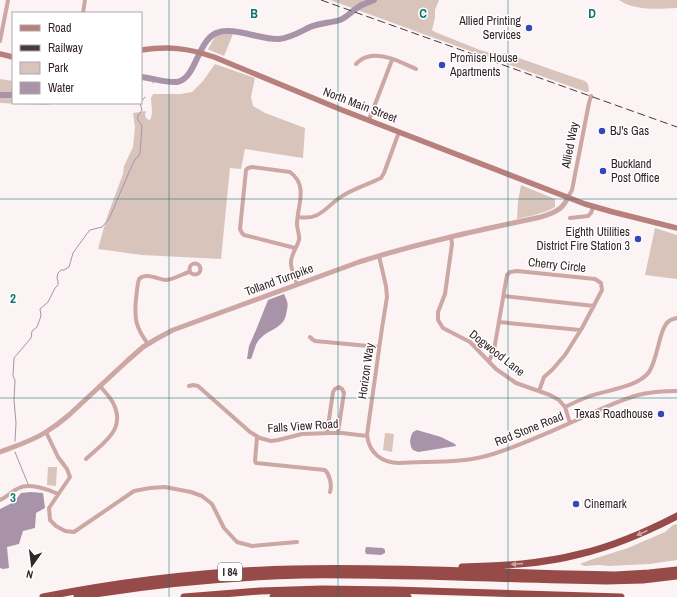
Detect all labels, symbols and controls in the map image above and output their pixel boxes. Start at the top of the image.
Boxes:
text: B [250,5,258,22]
text: C [419,5,427,22]
text: D [588,5,596,22]
legend [12,12,142,104]
place label: Allied Printing Services [458,13,522,43]
text: Road [48,20,72,36]
marker: Allied Printing Services [524,23,534,33]
text: Railway [48,40,83,56]
place label: Promise House Apartments [449,50,518,80]
text: Park [48,60,68,76]
marker: Promise House Apartments [437,60,447,70]
text: Water [48,80,75,96]
street label: North Main Street [321,84,399,126]
street label: Allied Way [558,120,582,170]
place label: BJ's Gas [610,123,649,139]
marker: BJ's Gas [597,126,607,136]
place label: Buckland Post Office [611,156,660,186]
marker: Buckland Post Office [598,166,608,176]
place label: Eighth Utilities District Fire Station 3 [536,224,630,254]
marker: Eighth Utilities District Fire Station 3 [633,234,643,244]
street label: Cherry Circle [527,254,587,276]
street label: Tolland Turnpike [243,260,315,300]
text: 2 [10,290,16,307]
street label: Dogwood Lane [466,326,528,380]
street label: Horizon Way [354,342,378,400]
place label: Texas Roadhouse [574,406,653,422]
street label: Red Stone Road [492,408,566,450]
marker: Texas Roadhouse [656,409,666,419]
street label: Falls View Road [267,416,339,436]
text: 3 [10,489,16,506]
place label: Cinemark [584,496,627,512]
marker: Cinemark [571,499,581,509]
one-way arrow [636,530,648,536]
north arrow [12,545,52,585]
one-way arrow [510,561,523,568]
road number: I 84 [218,563,242,581]
text: N [25,567,34,582]

